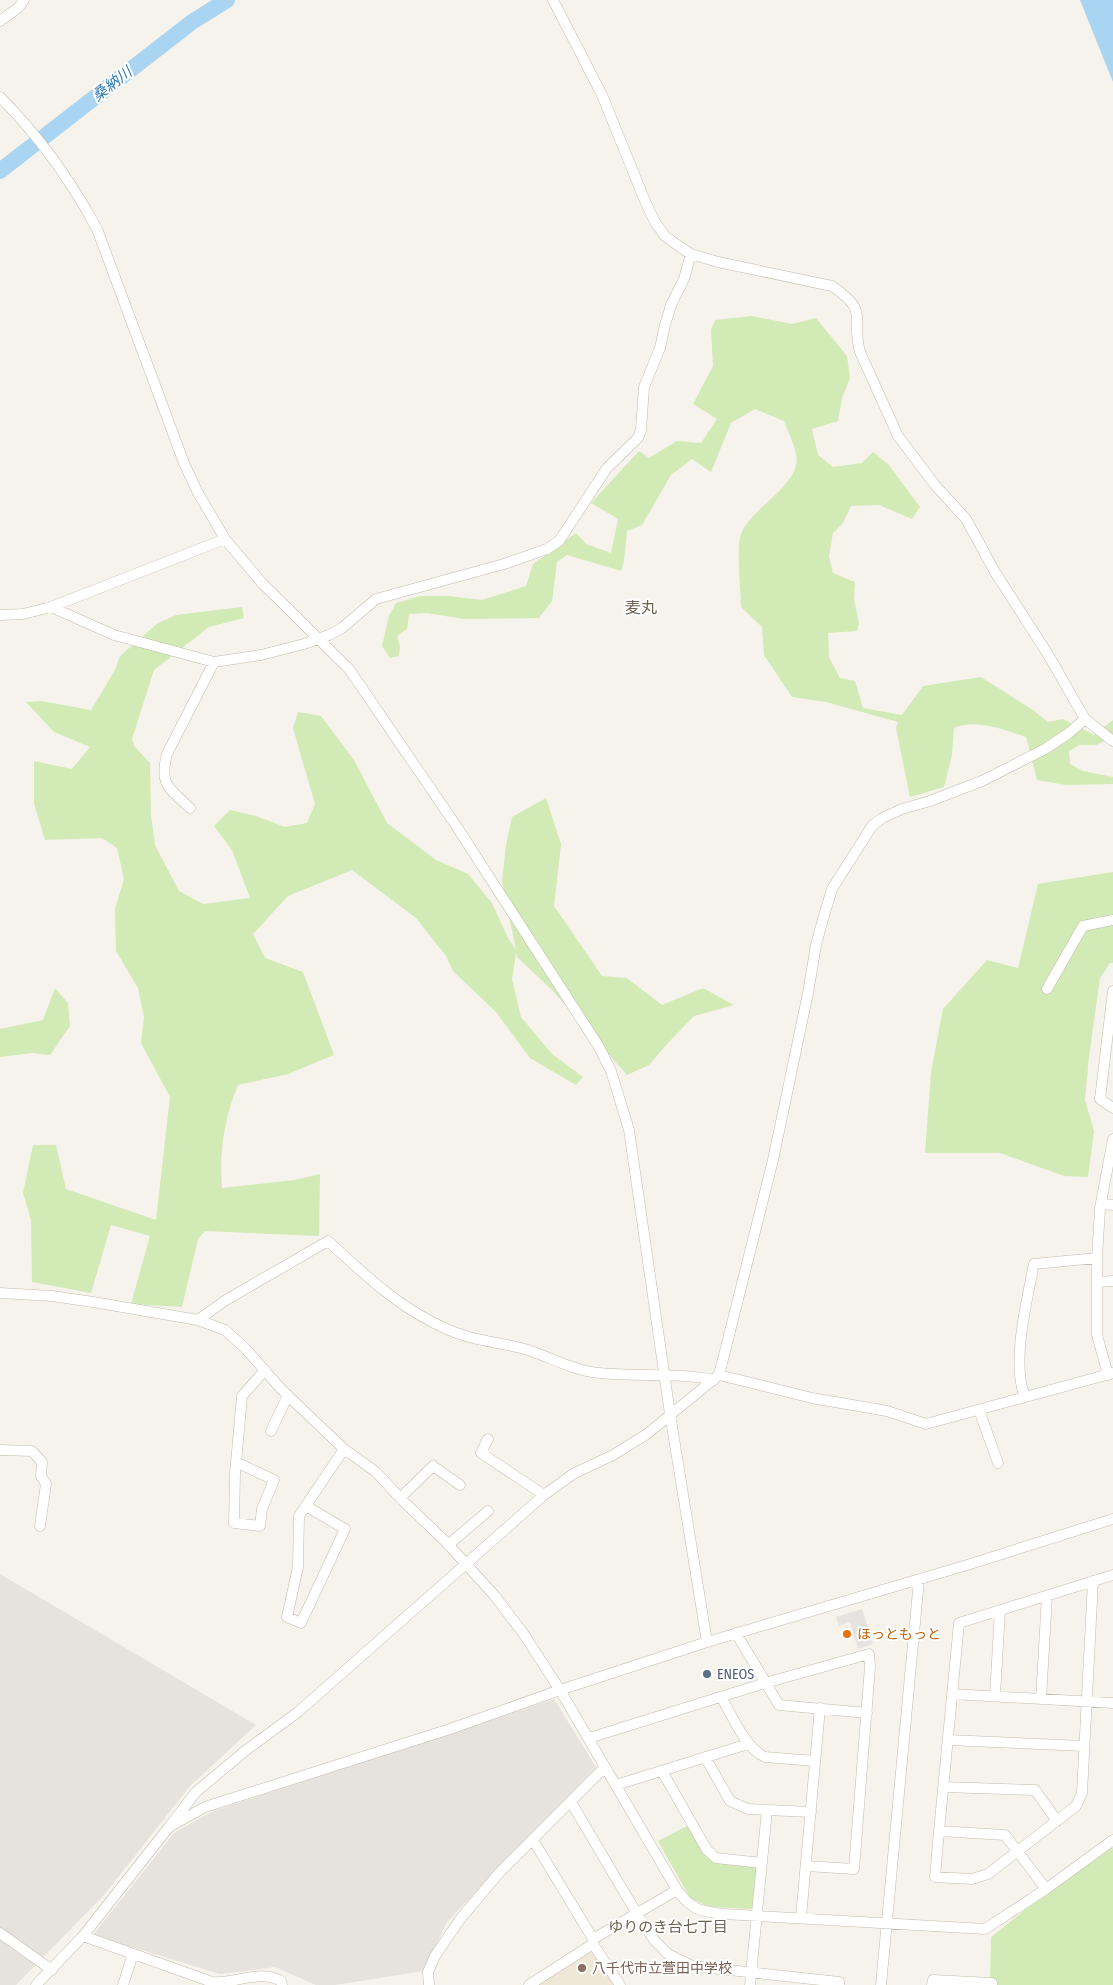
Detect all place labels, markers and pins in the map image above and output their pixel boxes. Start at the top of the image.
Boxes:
place label: ほっともっと [857,1626,941,1643]
marker: ほっともっと [841,1628,853,1640]
place label: ENEOS [717,1666,754,1683]
marker: ENEOS [701,1668,713,1680]
place label: 八千代市立萱田中学校 [592,1960,732,1977]
marker: 八千代市立萱田中学校 [576,1962,588,1974]

